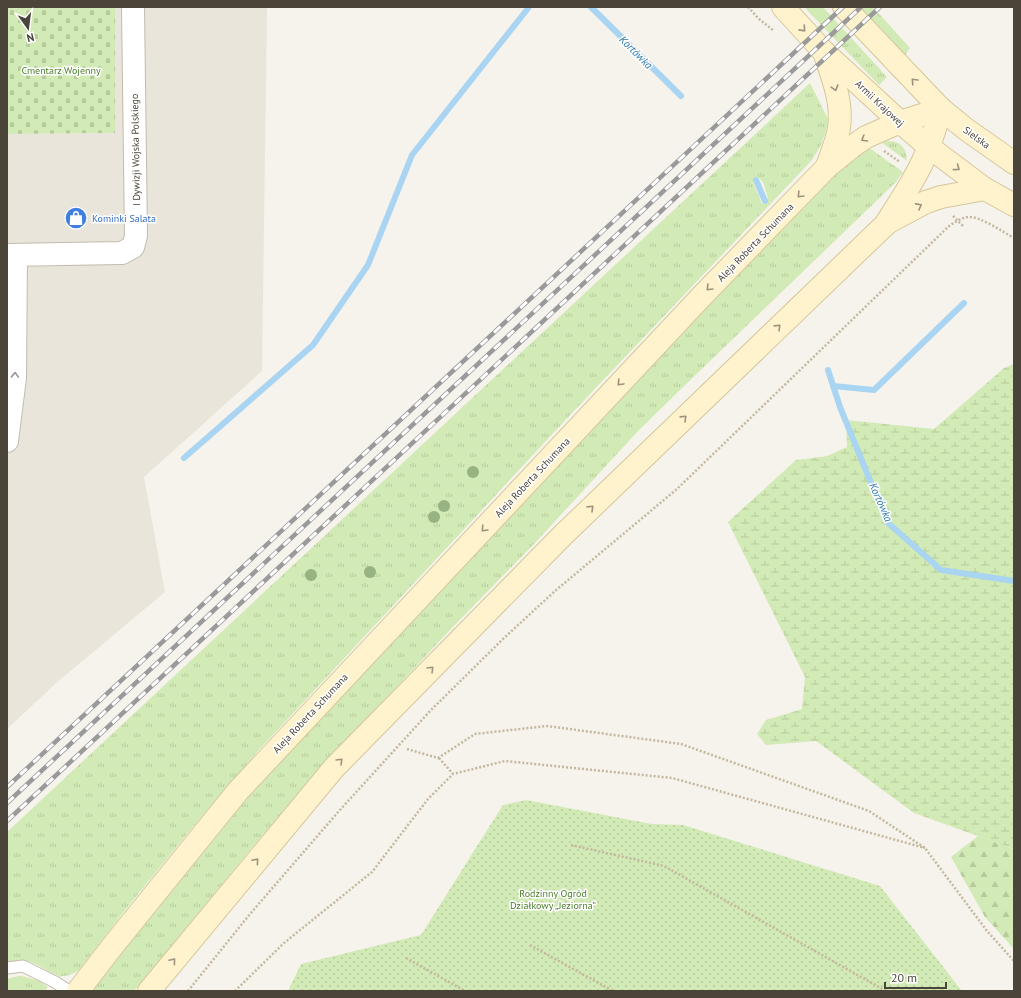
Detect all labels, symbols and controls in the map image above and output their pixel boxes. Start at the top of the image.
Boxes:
north arrow [8,8,48,48]
one-way arrow [798,24,806,32]
text: N [25,30,36,45]
water label: Kortówka [616,32,656,72]
park label: Cmentarz Wojenny [21,64,101,77]
street label: Armii Krajowej [852,77,907,129]
one-way arrow [911,78,919,86]
one-way arrow [830,84,839,91]
street label: I Dywizji Wojska Polskiego [128,94,143,206]
street label: Sielska [961,123,993,151]
one-way arrow [861,134,868,141]
one-way arrow [952,163,959,170]
one-way arrow [797,190,805,198]
street label: Aleja Roberta Schumana [714,200,796,284]
one-way arrow [915,203,922,211]
shop icon: Kominki Salata [63,205,89,231]
place label: Kominki Salata [92,212,156,225]
one-way arrow [707,283,714,291]
one-way arrow [773,325,781,332]
one-way arrow [11,372,19,378]
one-way arrow [618,378,625,386]
one-way arrow [680,415,687,422]
street label: Aleja Roberta Schumana [492,435,573,520]
water label: Kortówka [866,480,896,524]
one-way arrow [586,505,594,513]
one-way arrow [481,524,488,532]
one-way arrow [426,666,434,674]
street label: Aleja Roberta Schumana [270,671,351,756]
one-way arrow [335,758,343,766]
one-way arrow [252,858,259,865]
park label: Rodzinny Ogród Działkowy „Jeziorna” [510,887,597,912]
one-way arrow [169,958,176,965]
scale bar [885,964,946,990]
text: 20 m [891,970,917,985]

